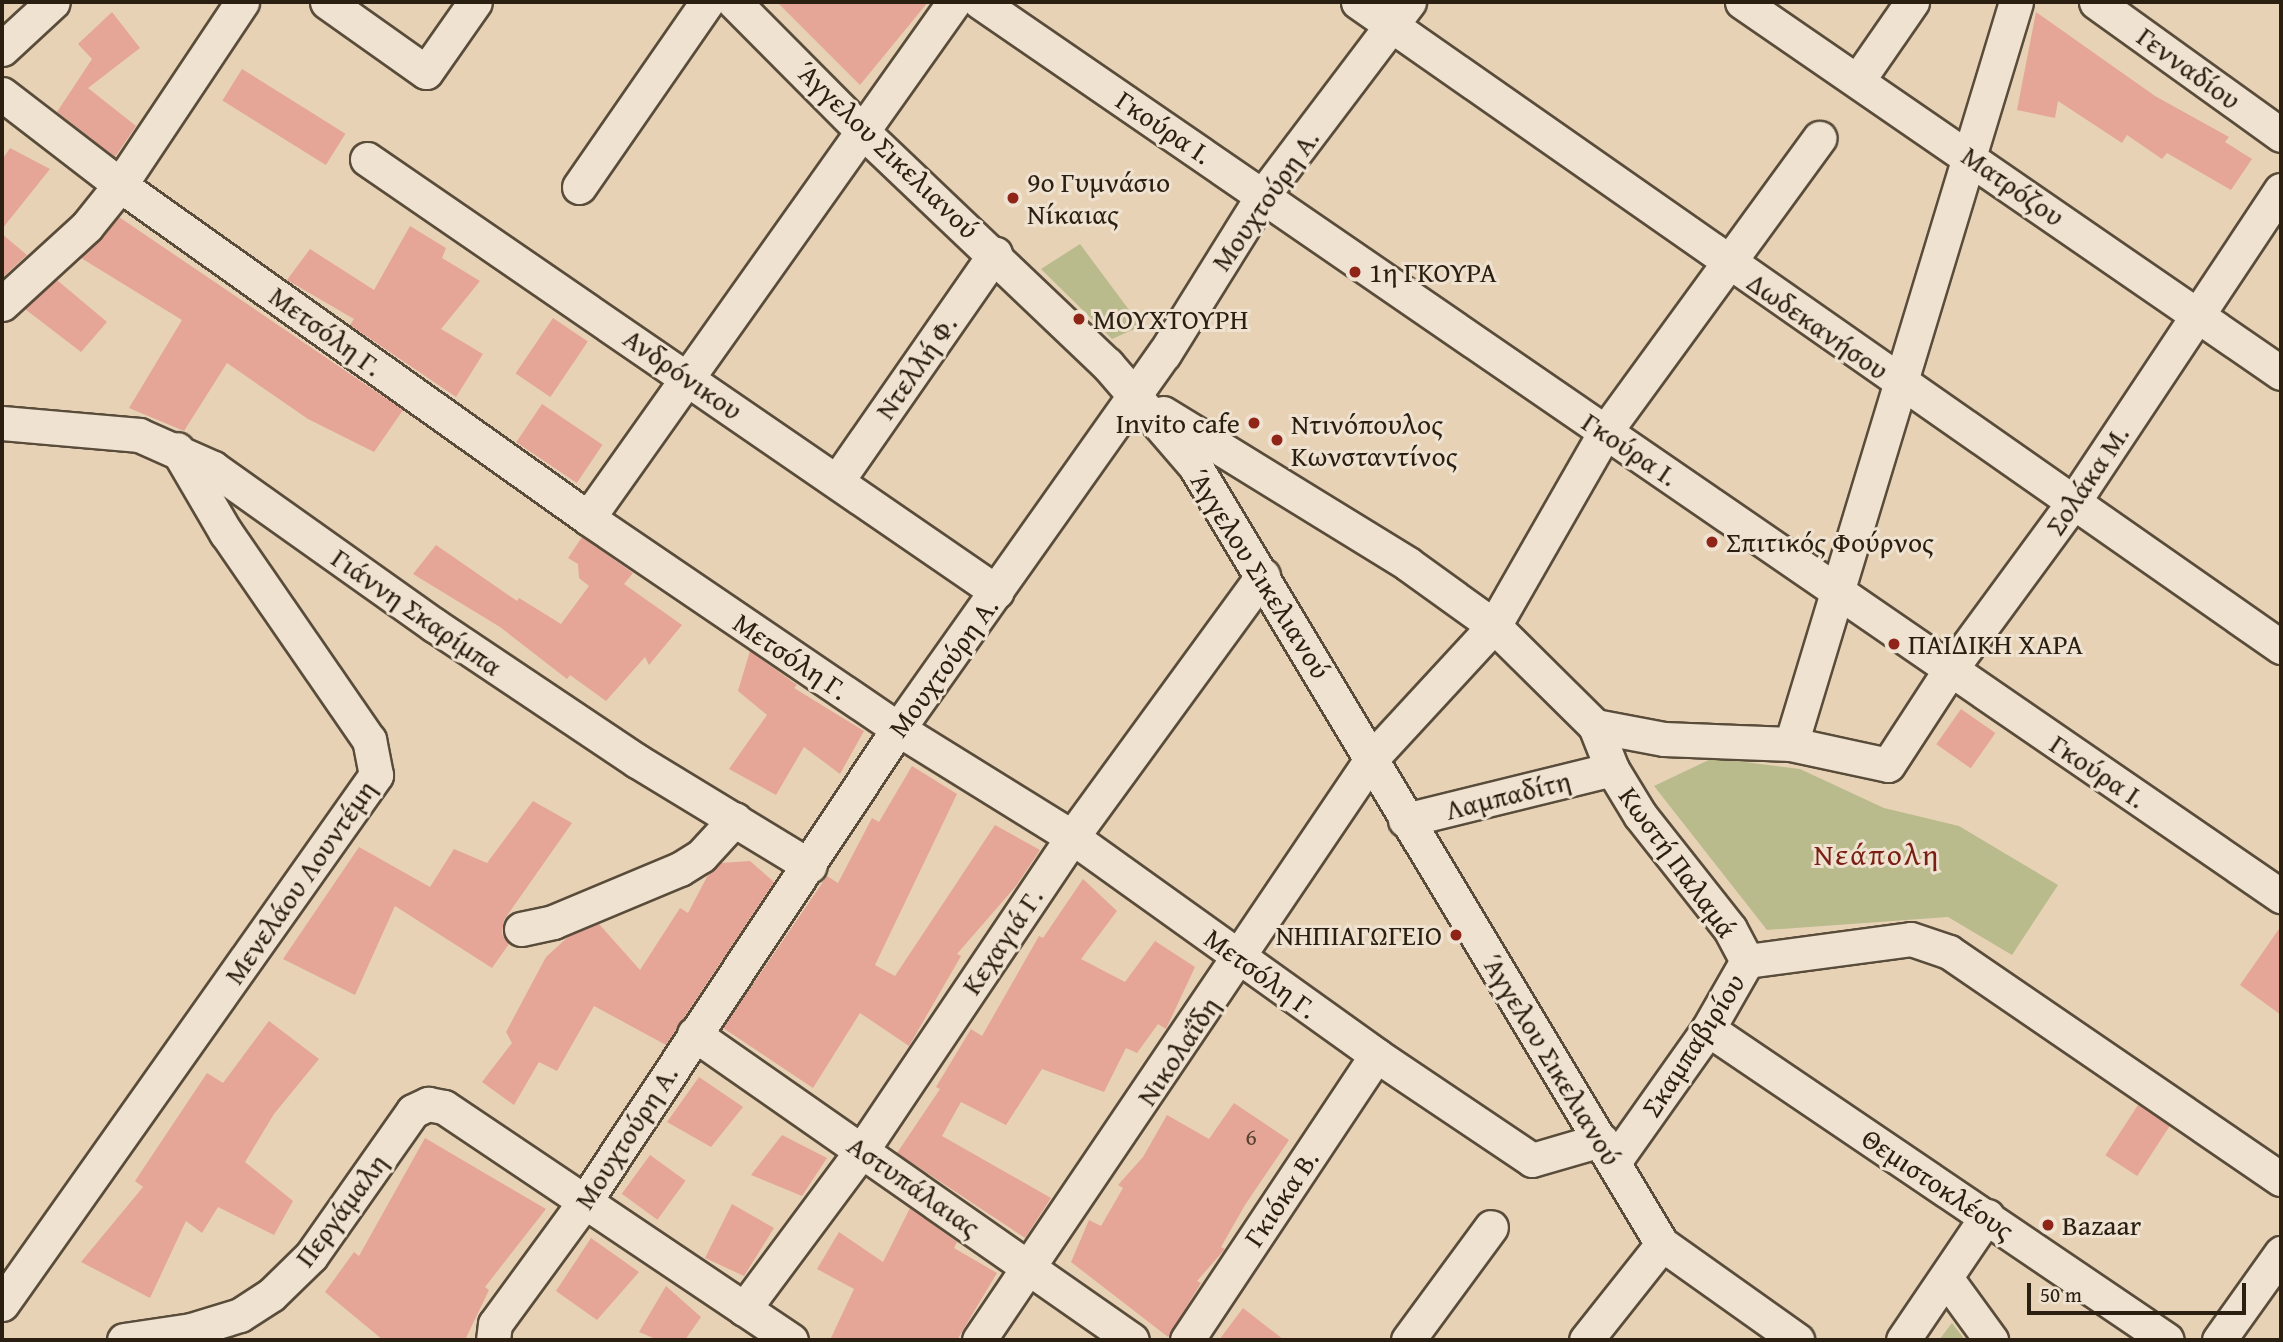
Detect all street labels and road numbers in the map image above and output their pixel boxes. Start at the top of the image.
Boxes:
street label: Γενναδίου [2131,19,2247,117]
street label: Άγγελου Σικελιανού [790,55,986,245]
street label: Γκούρα Ι. [1110,83,1218,171]
street label: Μουχτούρη Α. [1204,123,1326,277]
street label: Ματρόζου [1955,139,2071,233]
street label: Δωδεκανήσου [1741,265,1895,387]
street label: Μετσόλη Γ. [263,279,389,383]
street label: Ντελλή Φ. [868,308,964,426]
street label: Ανδρόνικου [617,321,749,427]
street label: Γκούρα Ι. [1576,405,1684,493]
street label: Σολάκα Μ. [2038,419,2136,541]
street label: Άγγελου Σικελιανού [1182,463,1338,685]
street label: Γιάννη Σκαρίμπα [325,541,509,683]
street label: Μουχτούρη Α. [881,590,1005,744]
street label: Μετσόλη Γ. [727,605,855,707]
street label: Γκούρα Ι. [2044,727,2152,815]
street label: Λαμπαδίτη [1442,763,1574,827]
street label: Μενελάου Λουντέμη [217,773,383,991]
street label: Κωστή Παλαμά [1612,780,1744,944]
street label: Κεχαγιά Γ. [954,881,1050,1001]
street label: Μετσόλη Γ. [1198,921,1324,1025]
street label: Άγγελου Σικελιανού [1476,948,1628,1172]
street label: Σκαμπαβιρίου [1634,967,1752,1123]
street label: Νικολαΐδη [1129,990,1227,1112]
street label: Μουχτούρη Α. [567,1059,685,1215]
street label: Θεμιστοκλέους [1856,1121,2020,1247]
street label: Αστυπάλαιας [841,1128,987,1244]
street label: Γκιόκα Β. [1236,1143,1326,1253]
street label: Περγάμαλη [288,1147,394,1273]

